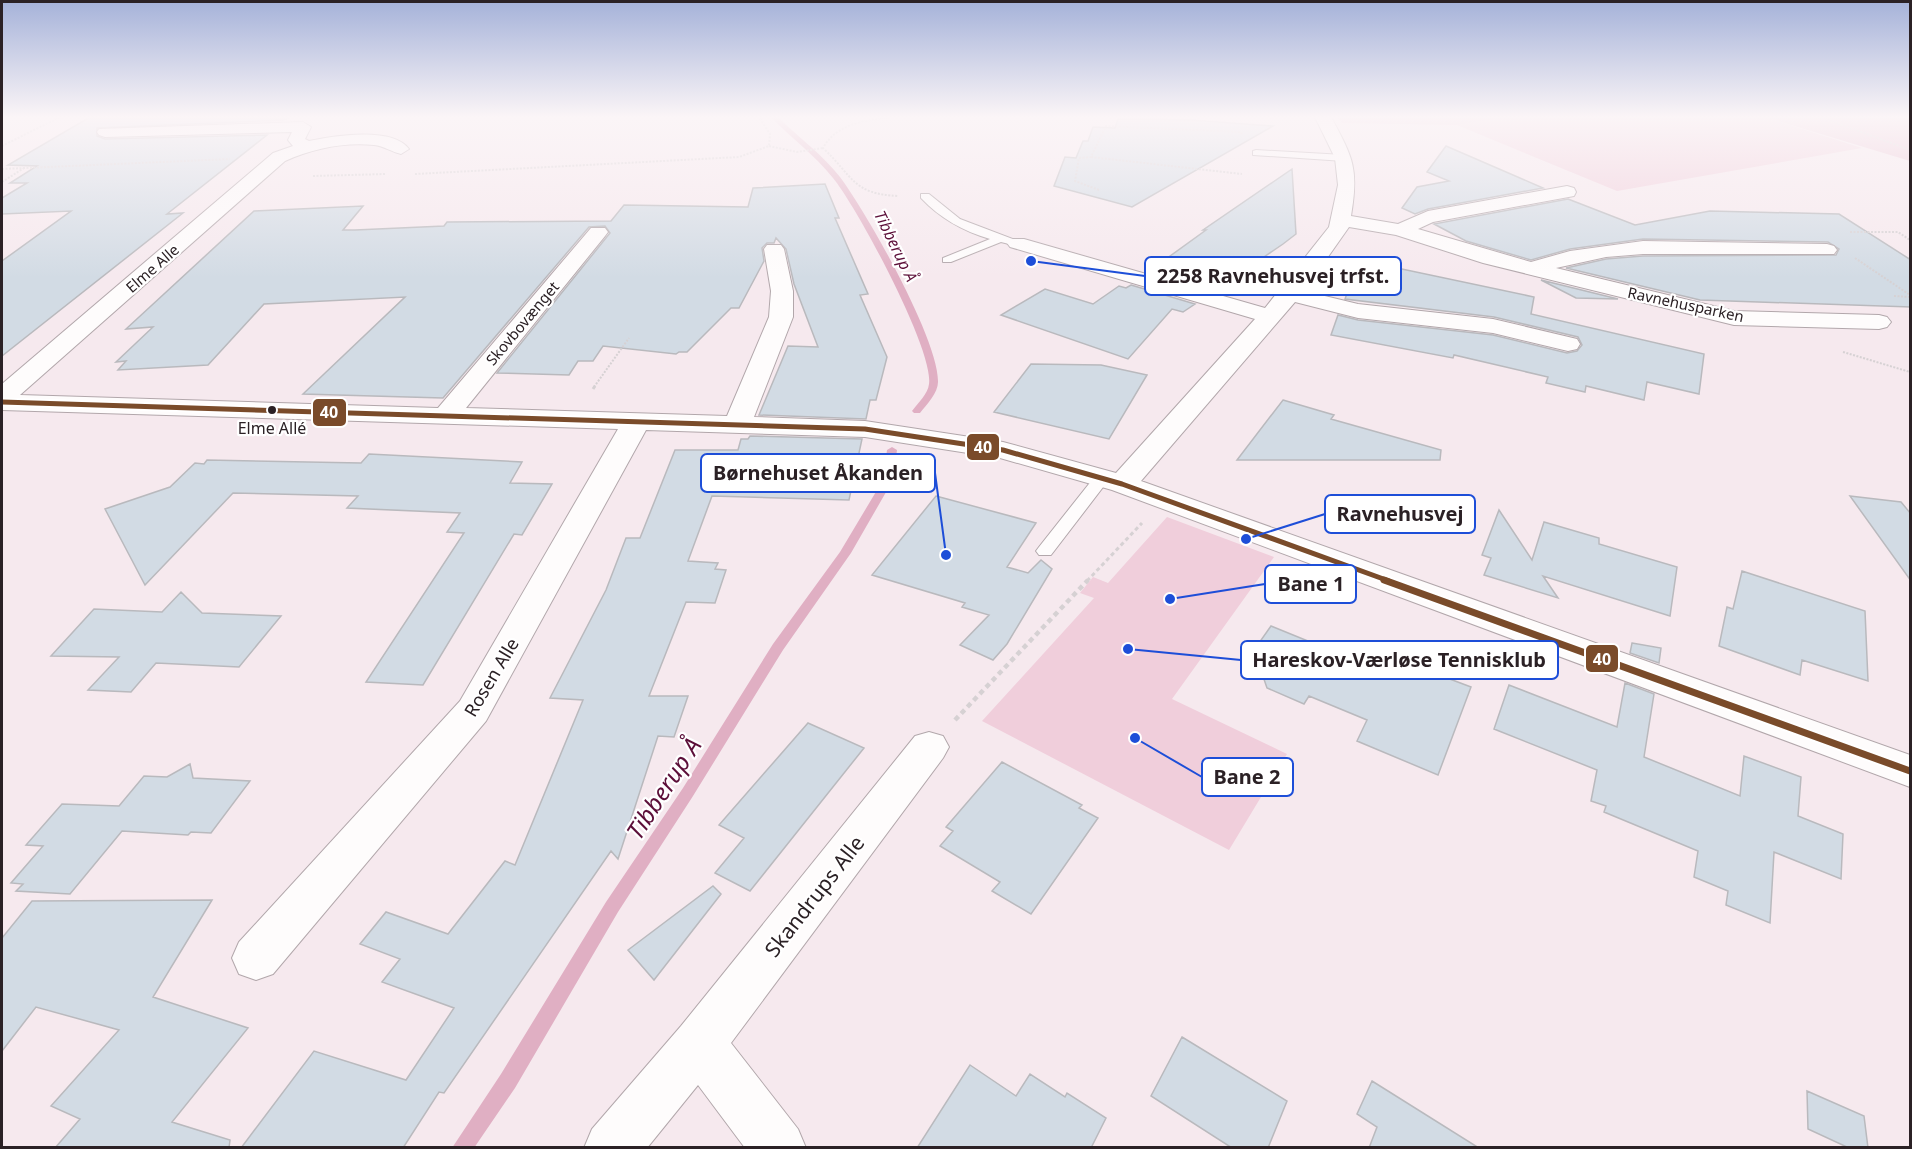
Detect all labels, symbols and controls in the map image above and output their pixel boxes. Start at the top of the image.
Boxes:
water label: Tibberup Å [869,207,923,285]
street label: Elme Alle [121,239,183,297]
callout: 2258 Ravnehusvej trfst. [1145,257,1401,295]
text: 2258 Ravnehusvej trfst. [1157,262,1389,289]
street label: Skovbovænget [481,276,563,369]
street label: Ravnehusparken [1626,282,1746,326]
line badge: 40 [312,398,347,427]
text: 40 [320,401,338,423]
marker: Elme Allé [266,404,278,416]
place label: Elme Allé [238,417,306,439]
line badge: 40 [966,433,1000,461]
text: 40 [974,436,992,458]
callout: Børnehuset Åkanden [701,454,935,492]
text: Børnehuset Åkanden [713,459,923,486]
callout: Ravnehusvej [1325,495,1475,533]
text: Ravnehusvej [1337,500,1463,527]
callout: Bane 1 [1265,565,1356,603]
text: Bane 1 [1278,570,1344,597]
street label: Rosen Alle [458,633,524,721]
callout: Hareskov-Værløse Tennisklub [1241,641,1558,679]
line badge: 40 [1585,644,1619,673]
text: Hareskov-Værløse Tennisklub [1252,646,1546,673]
text: 40 [1593,648,1611,670]
water label: Tibberup Å [618,731,708,845]
callout: Bane 2 [1202,758,1293,796]
text: Bane 2 [1214,763,1280,790]
street label: Skandrups Alle [758,830,870,962]

